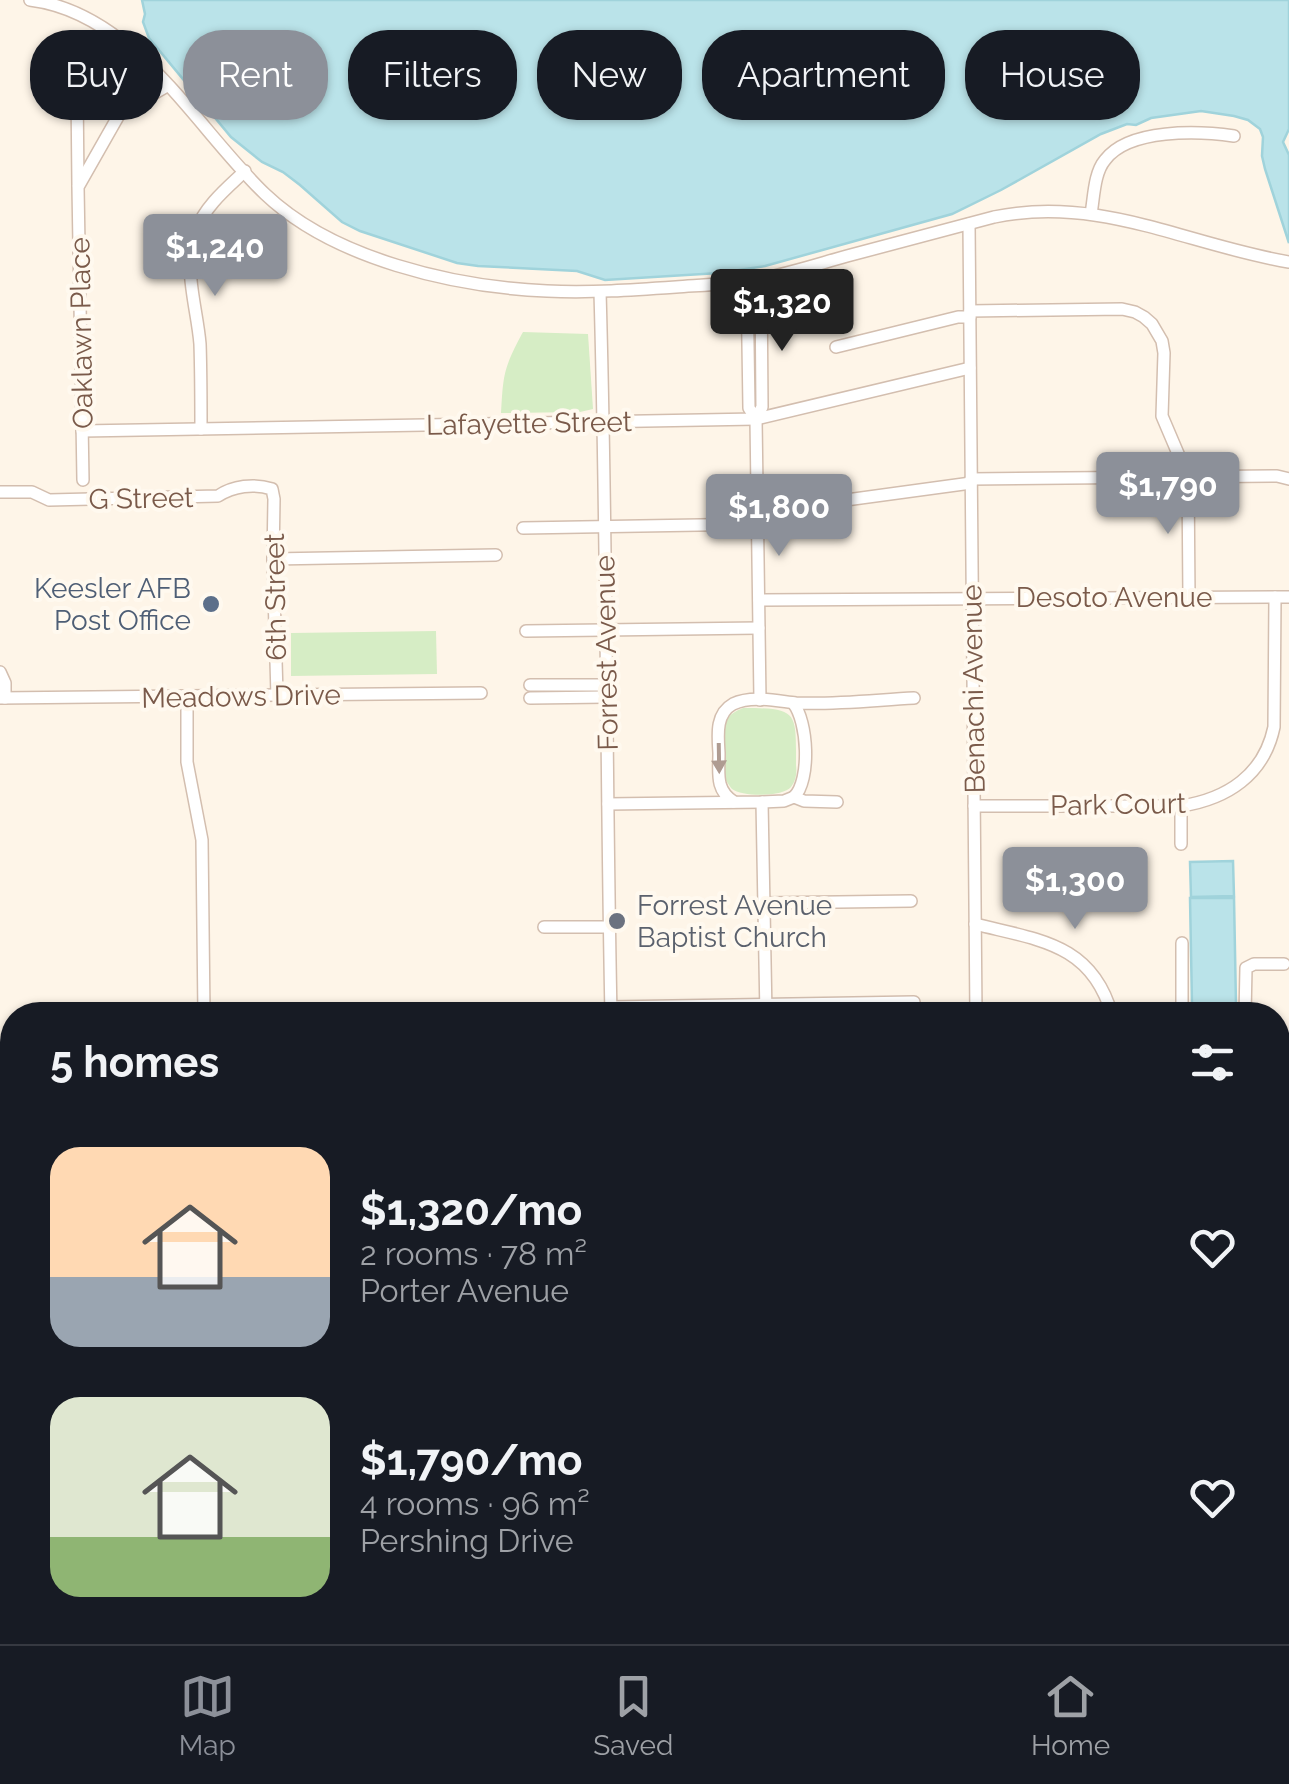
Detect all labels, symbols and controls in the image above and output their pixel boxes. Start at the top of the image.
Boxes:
chip: Buy [30,30,163,120]
chip: Rent [183,30,328,120]
chip: Filters [348,30,517,120]
chip: New [537,30,682,120]
chip: Apartment [702,30,945,120]
chip: House [965,30,1140,120]
pin: $1,240 [134,214,296,299]
text: $1,240 [165,228,265,265]
street label: Oaklawn Place [63,237,100,429]
pin: $1,320 [701,269,863,354]
text: $1,320 [732,283,832,320]
street label: Lafayette Street [426,405,633,442]
pin: $1,790 [1087,452,1249,537]
text: $1,790 [1118,466,1218,503]
pin: $1,800 [698,474,860,559]
street label: G Street [88,481,194,516]
text: $1,800 [728,488,830,525]
street label: 6th Street [258,532,293,661]
street label: Forrest Avenue [588,555,625,751]
place label: Keesler AFB Post Office [34,572,191,637]
street label: Desoto Avenue [1016,581,1212,614]
street label: Benachi Avenue [955,584,992,794]
marker: Keesler AFB Post Office [200,593,222,615]
street label: Meadows Drive [141,678,341,715]
one-way arrow [711,743,727,775]
street label: Park Court [1050,787,1187,822]
pin: $1,300 [994,847,1156,932]
text: $1,300 [1025,861,1125,898]
place label: Forrest Avenue Baptist Church [637,889,832,954]
marker: Forrest Avenue Baptist Church [606,910,628,932]
icon: filters [1185,1035,1240,1090]
text: 5 homes [50,1038,219,1087]
text: $1,320/mo [360,1186,582,1235]
icon: home [130,1187,250,1307]
icon: heart [1185,1220,1240,1275]
text: 2 rooms · 78 m² [360,1235,587,1272]
text: Porter Avenue [360,1272,569,1309]
text: $1,790/mo [360,1436,582,1485]
icon: home [130,1437,250,1557]
icon: heart [1185,1470,1240,1525]
text: 4 rooms · 96 m² [360,1485,590,1522]
text: Pershing Drive [360,1522,574,1559]
tab: Map [179,1669,236,1762]
tab: Saved [593,1669,673,1762]
tab: Home [1031,1669,1110,1762]

